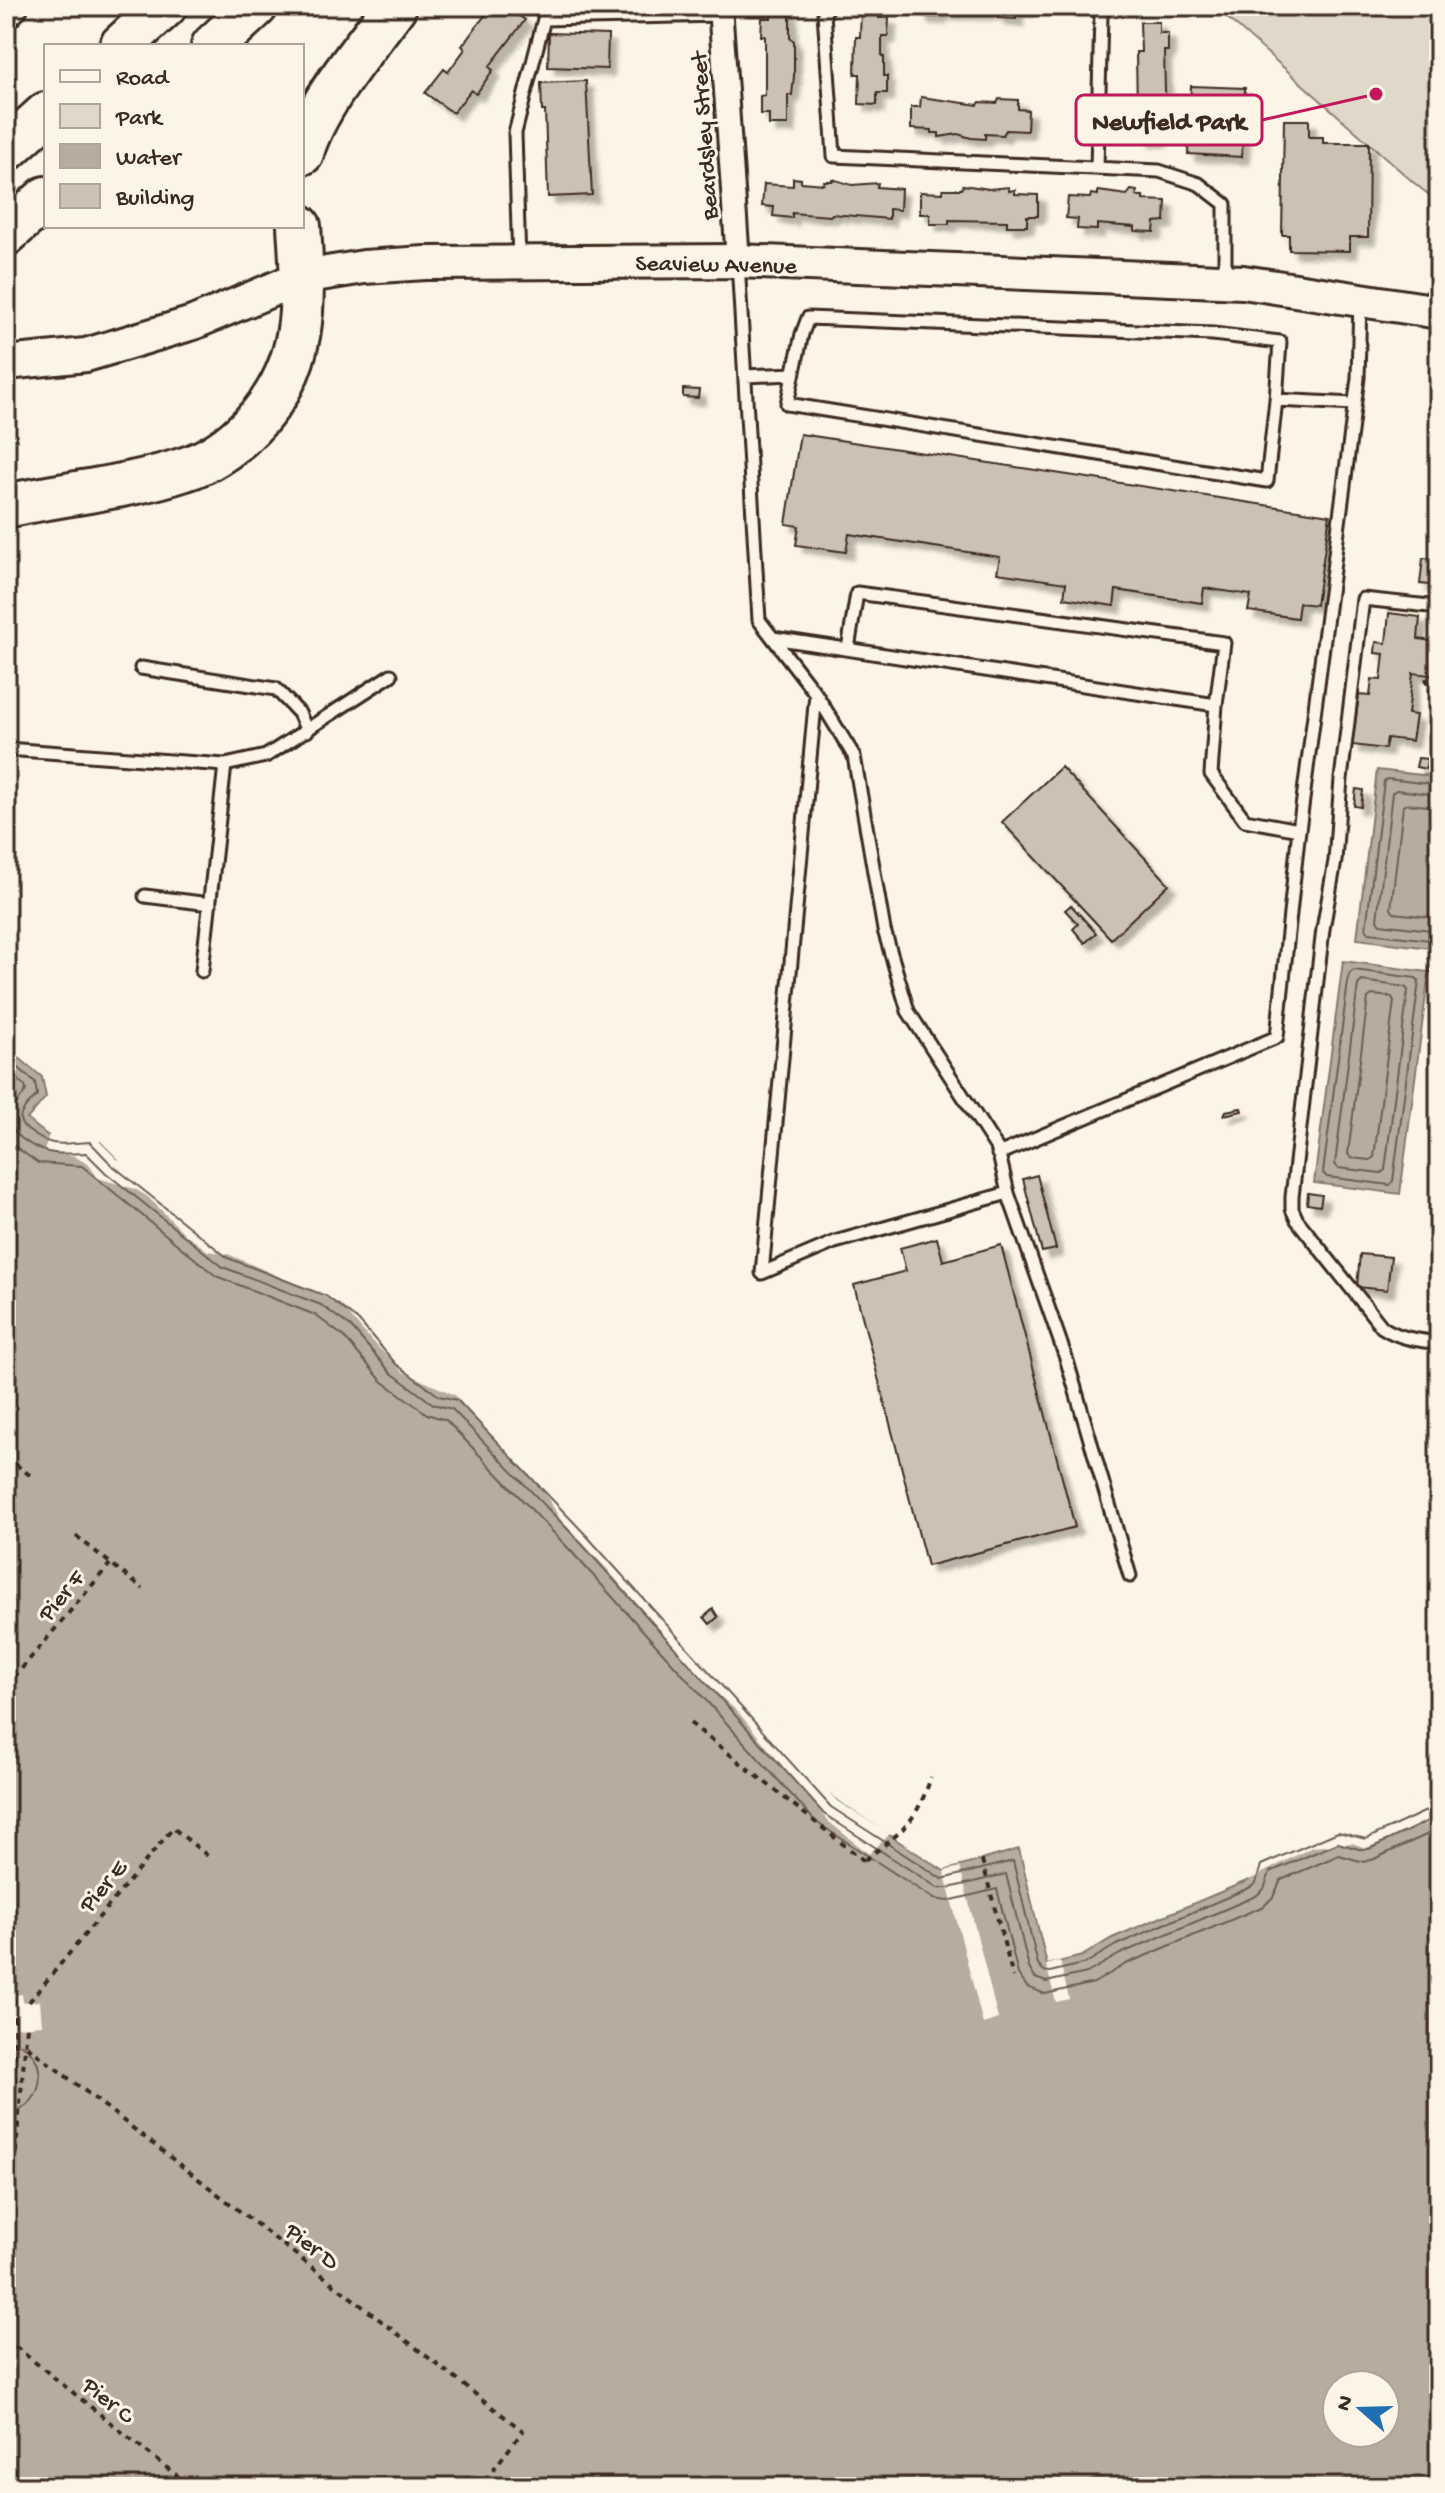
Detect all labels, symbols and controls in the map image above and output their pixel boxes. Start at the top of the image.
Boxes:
legend [44,44,304,228]
street label: Beardsley Street [686,48,727,222]
text: Road [116,65,170,94]
callout: Newfield Park [1076,95,1262,145]
text: Park [115,105,164,134]
text: Newfield Park [1092,109,1250,140]
text: Water [116,145,183,174]
text: Building [115,185,194,214]
street label: Seaview Avenue [635,251,798,282]
street label: Pier F [33,1565,93,1629]
street label: Pier E [74,1854,136,1920]
street label: Pier D [277,2217,344,2278]
north arrow [1321,2369,1401,2449]
street label: Pier C [74,2372,140,2432]
text: N [1331,2392,1361,2415]

